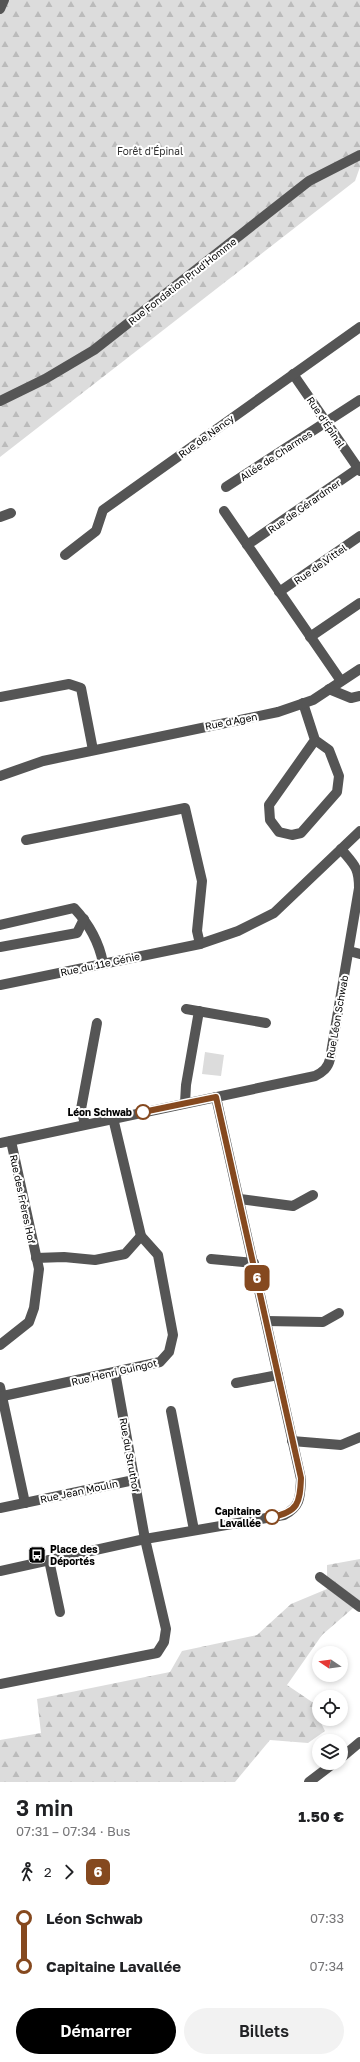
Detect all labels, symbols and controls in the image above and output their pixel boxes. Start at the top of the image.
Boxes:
park label: Forêt d'Épinal [117,145,183,157]
street label: Rue Fondation Prud'Homme [126,235,239,327]
street label: Rue d'Épinal [304,394,348,450]
street label: Rue de Nancy [176,412,236,460]
street label: Allée de Charmes [238,427,314,483]
street label: Rue de Gérardmer [265,476,343,536]
street label: Rue de Vittel [291,541,349,587]
street label: Rue d'Agen [204,710,258,732]
street label: Rue du 11e Génie [59,950,141,978]
street label: Rue Léon Schwab [324,974,350,1060]
marker: Léon Schwab [135,1104,151,1120]
place label: Léon Schwab [67,1106,132,1118]
street label: Rue des Frères Hof [8,1153,38,1245]
line badge: 6 [244,1265,270,1291]
text: 6 [253,1269,261,1286]
street label: Rue Henri Guingot [70,1356,158,1388]
street label: Rue du Struthof [118,1417,143,1494]
street label: Rue Jean Moulin [39,1477,119,1505]
place label: Capitaine Lavallée [215,1505,261,1529]
marker: Capitaine Lavallée [264,1509,280,1525]
place label: Place des Déportés [50,1543,98,1567]
bus stop icon: Place des Déportés [27,1545,47,1565]
north arrow [312,1646,348,1682]
map controls [312,1646,348,1770]
button: locate [312,1690,348,1726]
button: layers [312,1734,348,1770]
text: 3 min [16,1794,73,1821]
text: 1.50 € [298,1807,344,1825]
text: 07:31 – 07:34 · Bus [16,1823,130,1839]
icon: walk [16,1861,38,1883]
icon: forward [58,1861,80,1883]
text: 6 [94,1863,102,1880]
text: 2 [44,1864,52,1880]
text: Léon Schwab [46,1909,143,1927]
text: 07:33 [310,1910,344,1926]
text: Capitaine Lavallée [46,1957,181,1975]
text: 07:34 [310,1958,344,1974]
button: Démarrer [16,2008,176,2054]
button: Billets [184,2008,344,2054]

